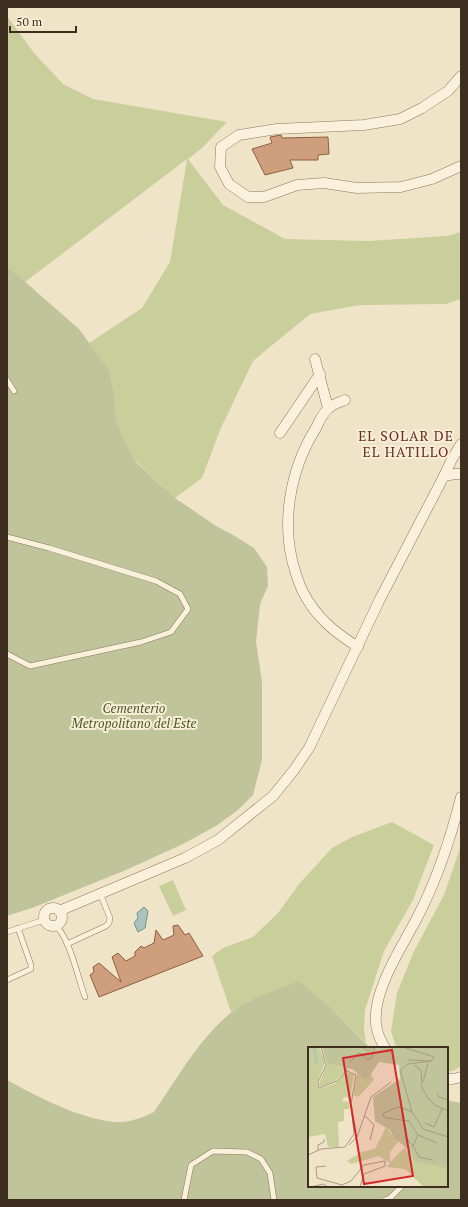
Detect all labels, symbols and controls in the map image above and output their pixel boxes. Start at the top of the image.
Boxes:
scale bar [10,8,76,34]
text: 50 m [16,14,43,29]
district label: EL SOLAR DE EL HATILLO [358,426,454,461]
park label: Cementerio Metropolitano del Este [71,699,197,732]
inset map [308,1047,448,1187]

